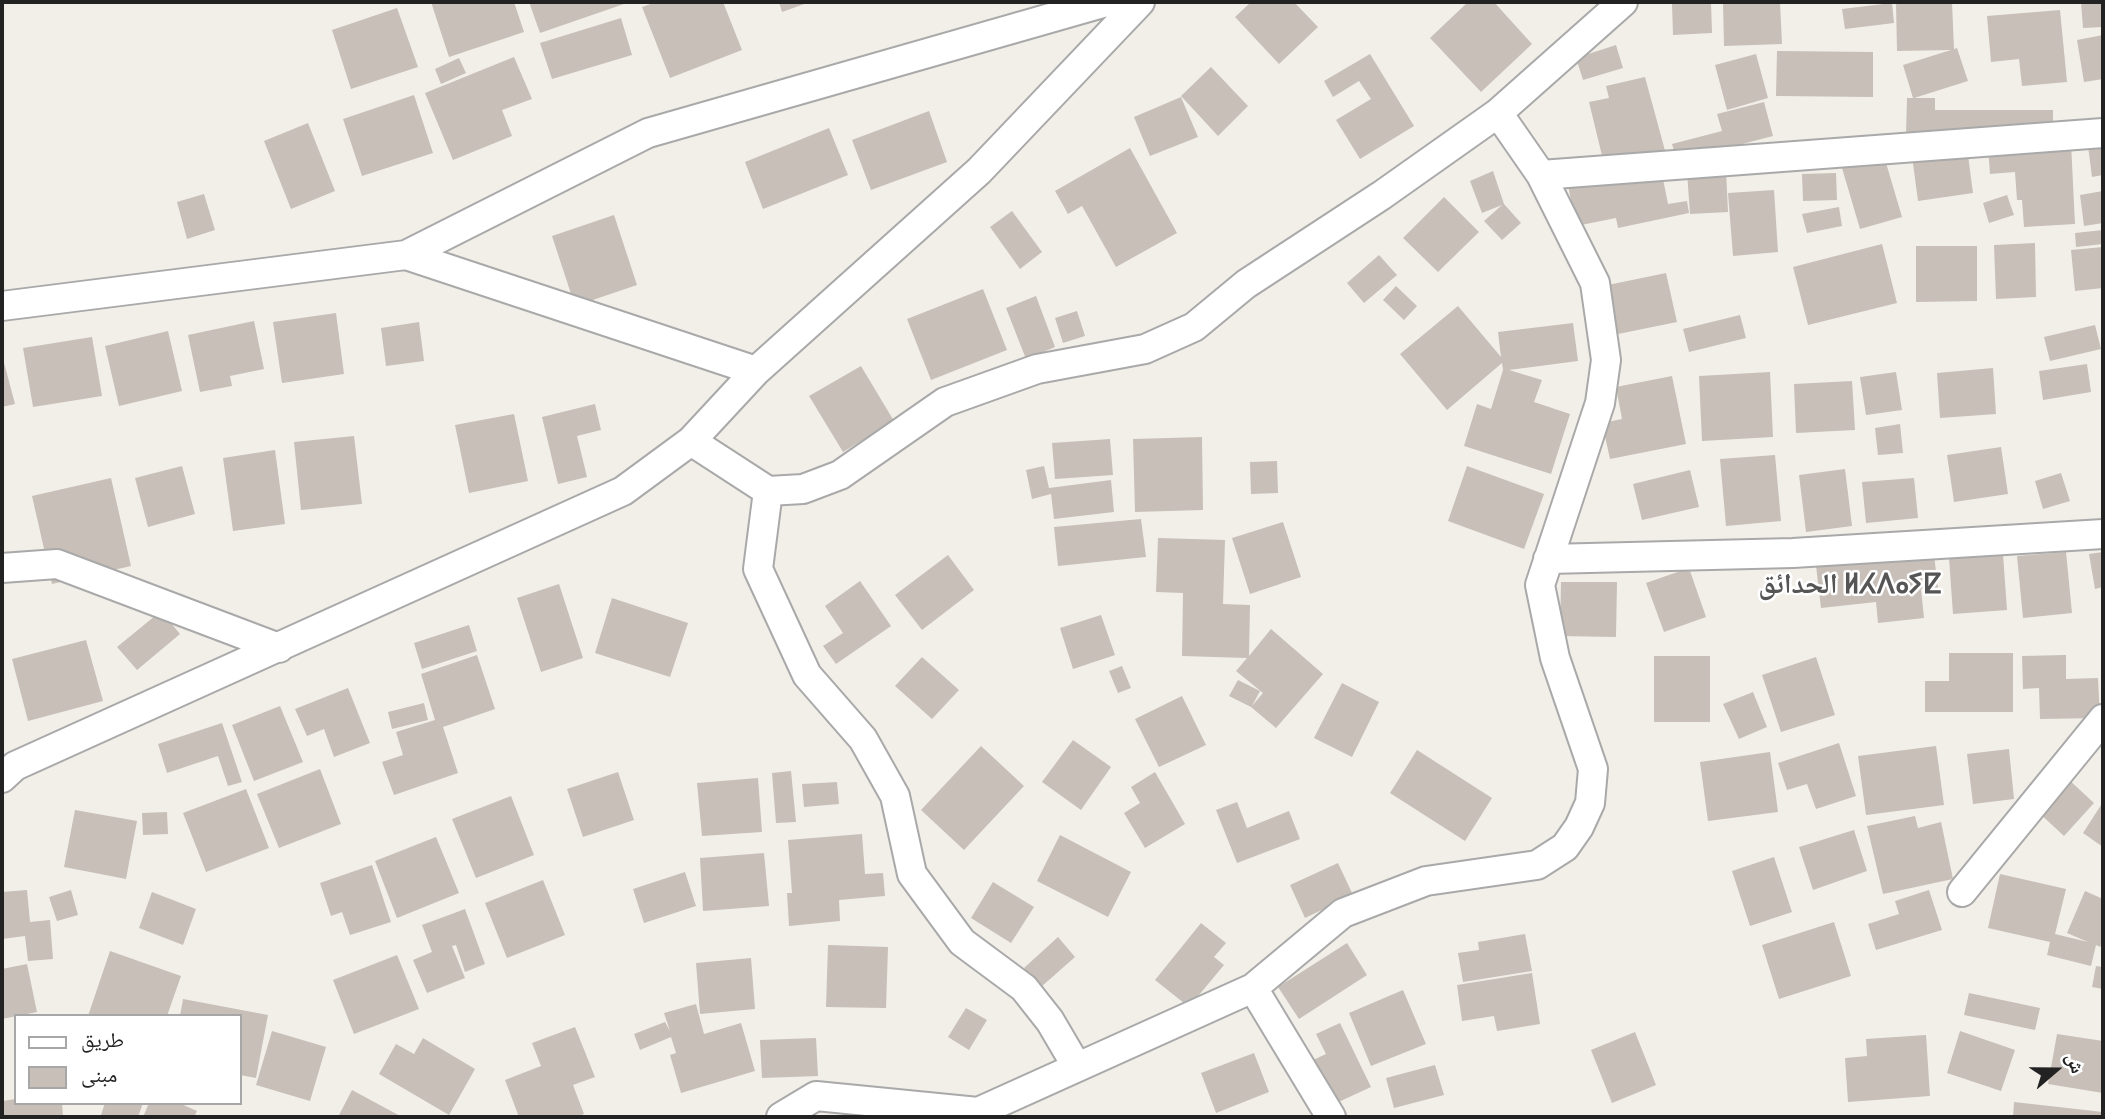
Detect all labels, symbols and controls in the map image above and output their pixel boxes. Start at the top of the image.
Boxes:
district label: الحدائق ⵍⵃⴷⴰⵢⵇ [1758,567,1942,601]
legend [14,1014,242,1105]
text: طريق [81,1026,124,1051]
north arrow [2021,1035,2091,1105]
text: ش [2062,1049,2090,1076]
text: مبنى [81,1061,117,1086]

